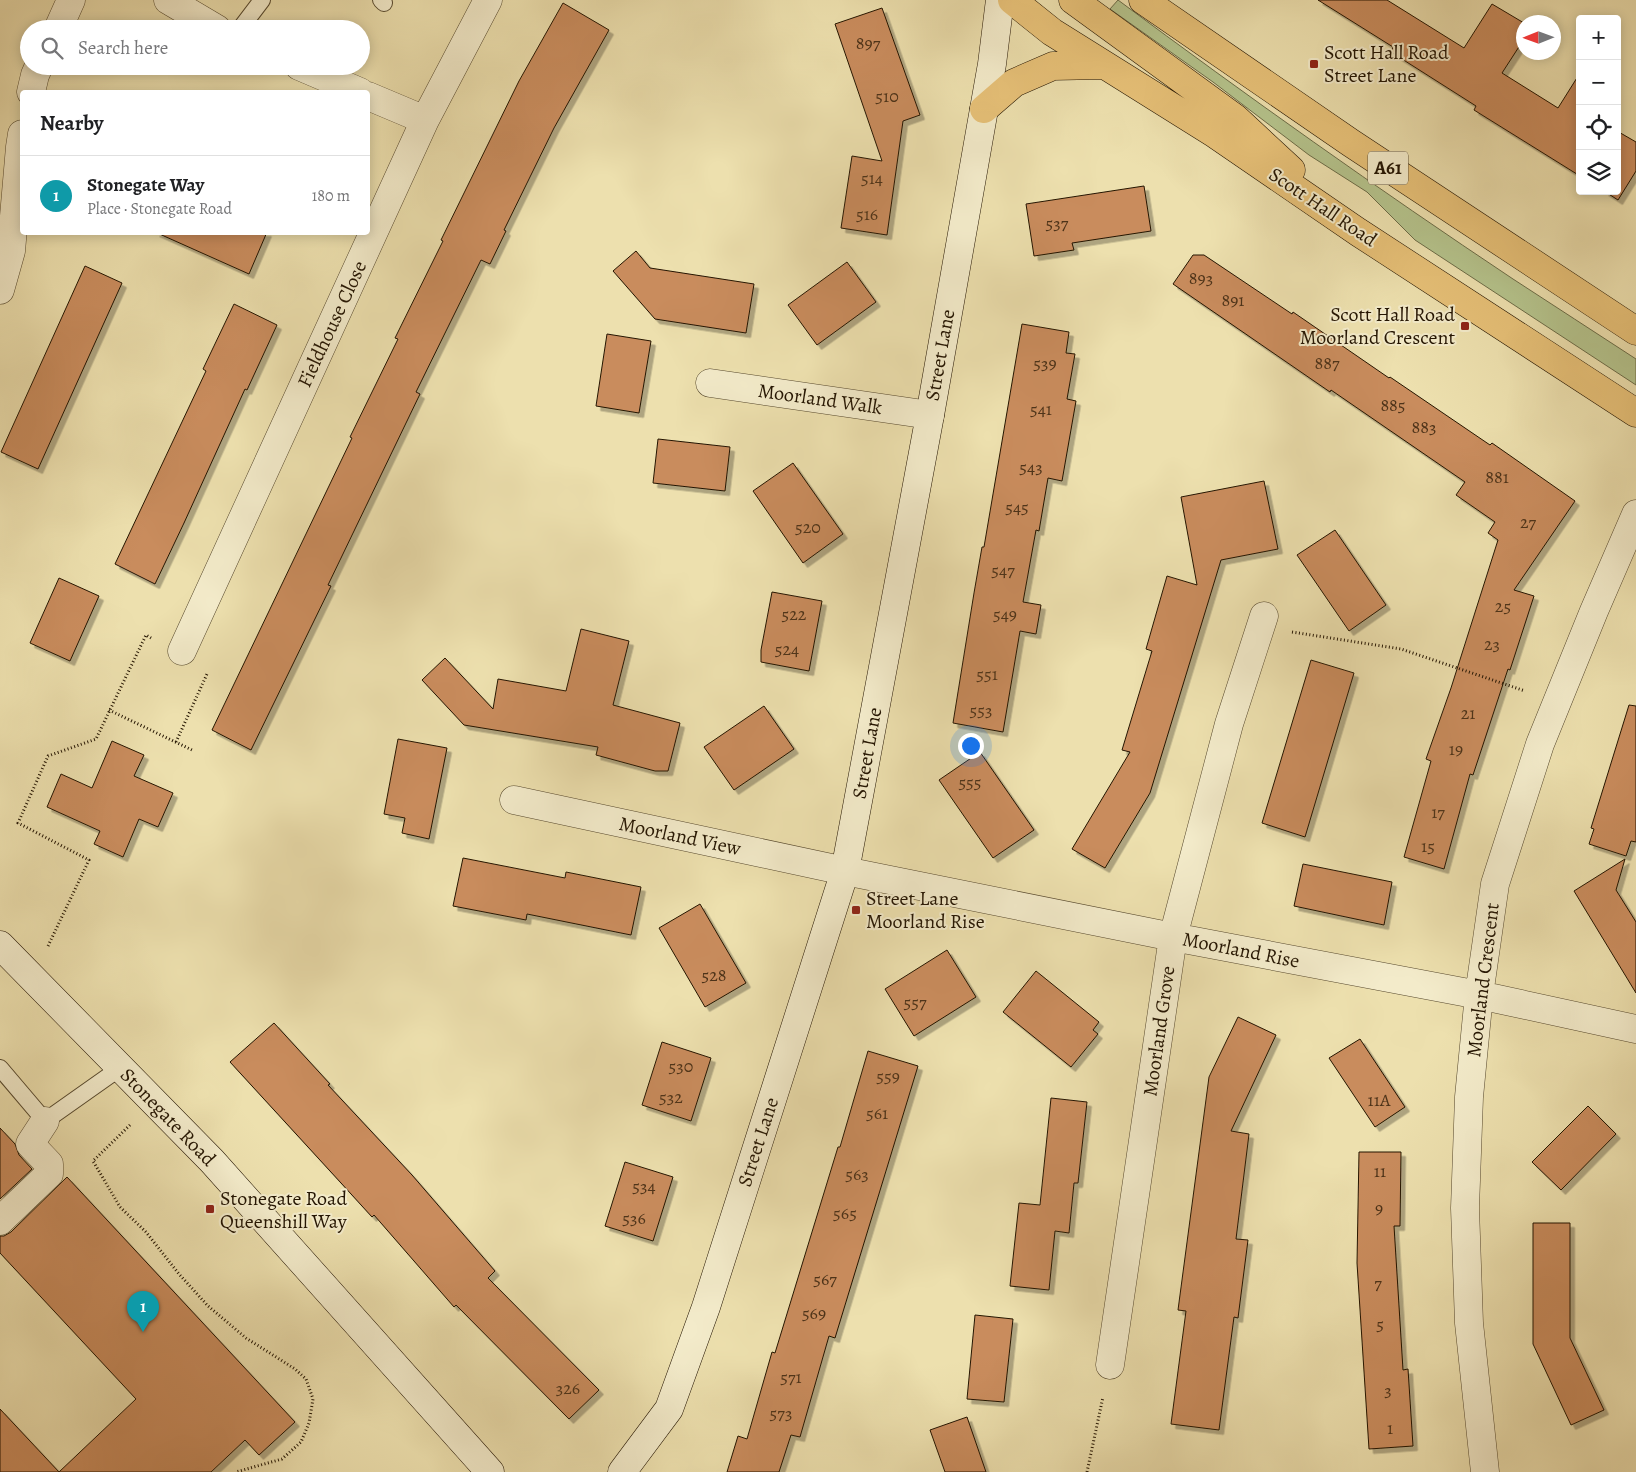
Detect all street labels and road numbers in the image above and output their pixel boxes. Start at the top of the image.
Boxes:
road number: A61 [1368,152,1408,184]
street label: Scott Hall Road [1264,161,1383,253]
street label: Fieldhouse Close [291,256,373,392]
street label: Street Lane [919,307,961,403]
street label: Moorland Walk [756,377,884,421]
street label: Street Lane [846,705,888,801]
street label: Moorland View [617,810,744,862]
street label: Moorland Crescent [1460,901,1506,1059]
street label: Moorland Rise [1180,925,1302,975]
street label: Moorland Grove [1136,964,1182,1098]
street label: Stonegate Road [114,1062,222,1172]
street label: Street Lane [731,1094,785,1190]

